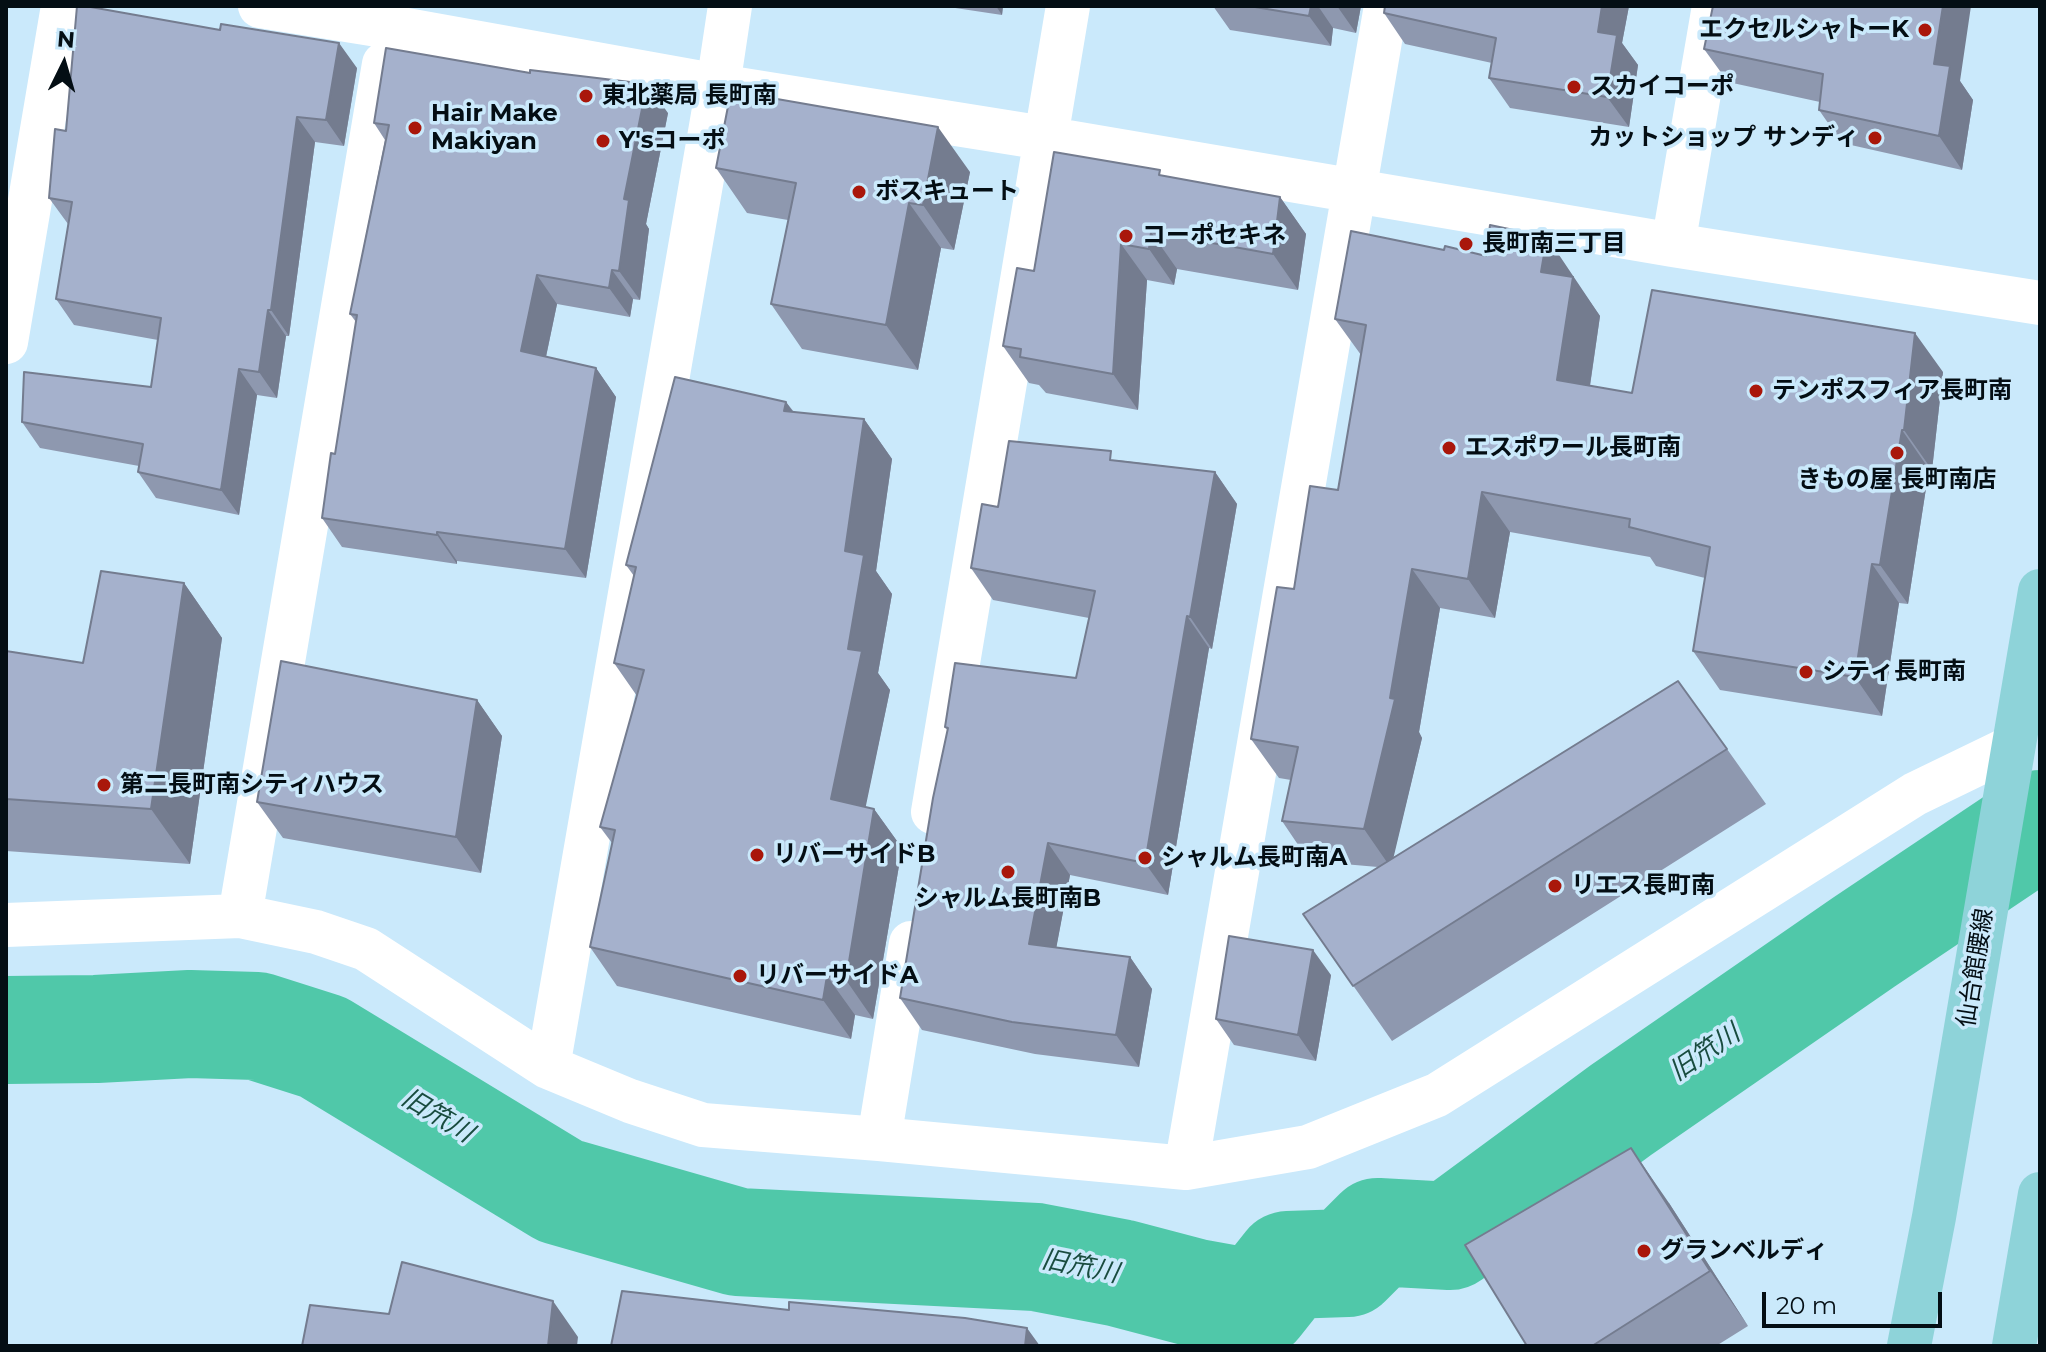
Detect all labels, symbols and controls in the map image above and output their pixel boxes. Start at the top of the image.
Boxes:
place label: エクセルシャトーK [1699,16,1909,44]
marker: エクセルシャトーK [1916,21,1934,39]
north arrow [24,24,104,104]
text: N [56,25,76,54]
place label: スカイコーポ [1590,73,1734,101]
marker: スカイコーポ [1565,78,1583,96]
place label: 東北薬局 長町南 [602,82,777,110]
marker: 東北薬局 長町南 [577,87,595,105]
place label: Hair Make Makiyan [431,100,558,156]
marker: Hair Make Makiyan [406,119,424,137]
place label: カットショップ サンディ [1588,124,1859,152]
place label: Y'sコーポ [619,127,725,155]
marker: カットショップ サンディ [1866,129,1884,147]
marker: Y'sコーポ [594,132,612,150]
place label: ボスキュート [875,178,1019,206]
marker: ボスキュート [850,183,868,201]
place label: コーポセキネ [1142,222,1286,250]
marker: コーポセキネ [1117,227,1135,245]
place label: 長町南三丁目 [1482,230,1626,258]
marker: 長町南三丁目 [1457,235,1475,253]
place label: テンポスフィア長町南 [1772,377,2012,405]
marker: テンポスフィア長町南 [1747,382,1765,400]
place label: エスポワール長町南 [1465,434,1681,462]
marker: エスポワール長町南 [1440,439,1458,457]
marker: きもの屋 長町南店 [1888,444,1906,462]
place label: きもの屋 長町南店 [1798,466,1996,494]
place label: シティ長町南 [1822,658,1966,686]
marker: シティ長町南 [1797,663,1815,681]
place label: 第二長町南シティハウス [120,771,384,799]
marker: 第二長町南シティハウス [95,776,113,794]
place label: リバーサイドB [773,841,935,869]
place label: シャルム長町南A [1161,844,1347,872]
marker: リバーサイドB [748,846,766,864]
marker: シャルム長町南A [1136,849,1154,867]
marker: シャルム長町南B [999,863,1017,881]
place label: リエス長町南 [1571,872,1715,900]
marker: リエス長町南 [1546,877,1564,895]
place label: シャルム長町南B [915,885,1101,913]
street label: 仙台館腰線 [1952,906,2000,1030]
place label: リバーサイドA [756,962,918,990]
marker: リバーサイドA [731,967,749,985]
water label: 旧笊川 [1664,1018,1746,1088]
water label: 旧笊川 [396,1083,478,1149]
place label: グランベルディ [1660,1237,1828,1265]
marker: グランベルディ [1635,1242,1653,1260]
water label: 旧笊川 [1039,1244,1121,1290]
scale bar [1766,1276,1946,1326]
text: 20 m [1776,1291,1837,1320]

